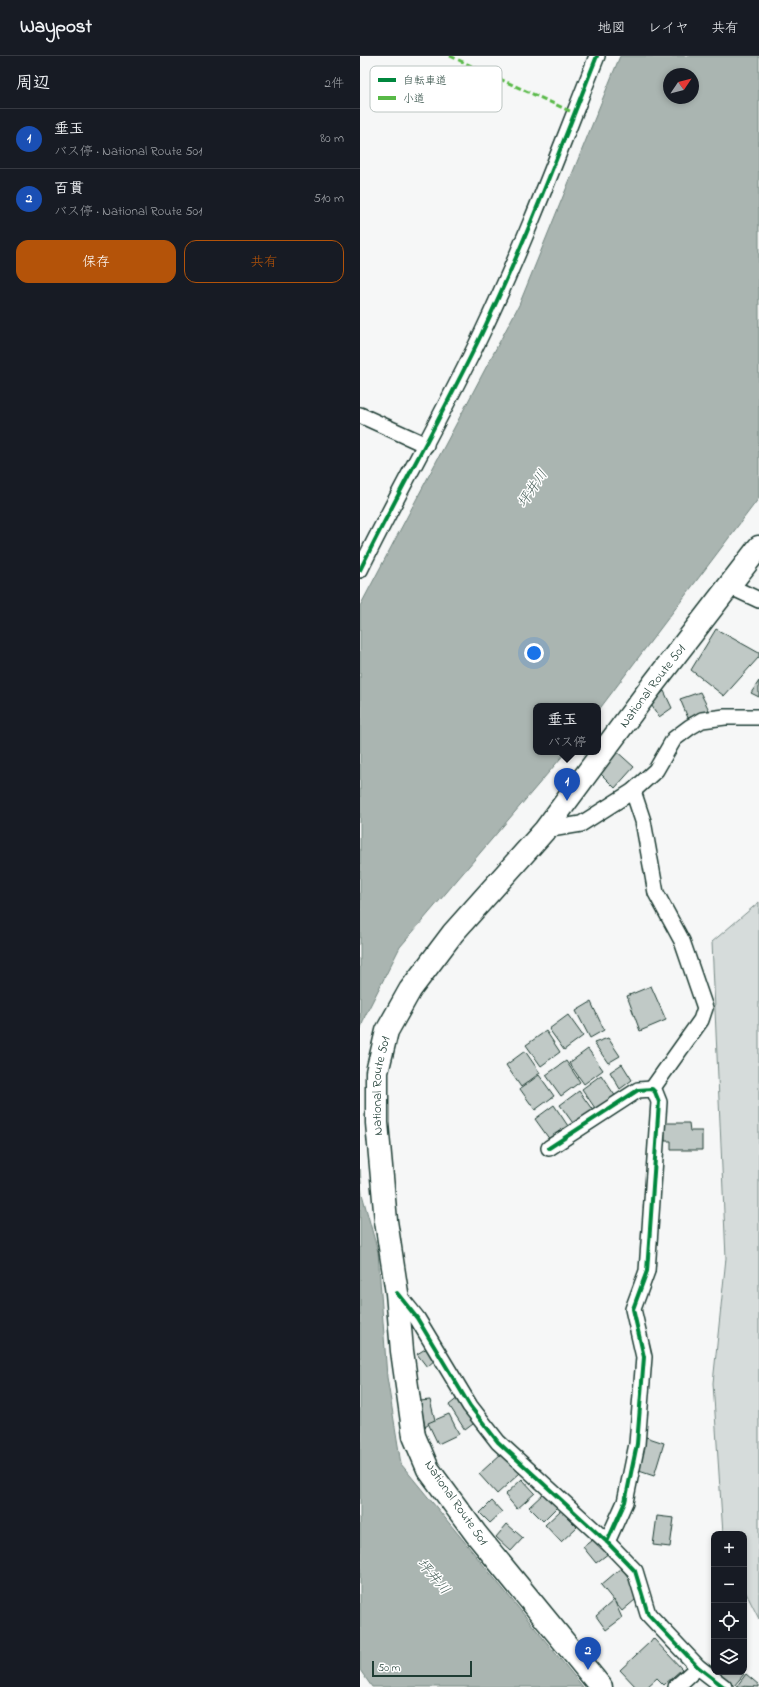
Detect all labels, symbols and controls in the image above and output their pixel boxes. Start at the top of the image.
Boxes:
text: Waypost [20,14,92,41]
text: 地図 [598,18,626,39]
text: レイヤ [648,18,689,39]
text: 共有 [711,18,739,39]
legend [370,66,502,112]
north arrow [663,68,699,104]
text: 周辺 [16,71,50,96]
text: 自転車道 [403,73,447,89]
text: 2件 [325,74,344,93]
text: 小道 [403,91,425,107]
text: 垂玉 [54,118,84,140]
text: 1 [27,129,31,148]
text: 80 m [320,129,344,148]
text: バス停 · National Route 501 [54,142,202,161]
text: 百貫 [54,178,84,200]
text: 2 [26,189,32,208]
text: 510 m [313,189,344,208]
text: バス停 · National Route 501 [54,202,202,221]
button: 保存 [16,240,176,283]
button: 共有 [184,240,344,283]
water label: 坪井川 [513,466,553,512]
street label: National Route 501 [615,640,690,732]
your location [524,643,544,663]
popup [533,703,601,755]
text: 垂玉 [547,709,578,731]
text: バス停 [547,733,587,752]
pin: 1 [554,768,580,801]
street label: National Route 501 [367,1034,395,1136]
street label: National Route 501 [420,1457,492,1549]
map controls [711,1531,747,1675]
button: + [711,1531,747,1567]
water label: 坪井川 [411,1554,455,1600]
button: − [711,1567,747,1603]
button: locate [711,1603,747,1639]
pin: 2 [575,1637,601,1670]
button: layers [711,1639,747,1675]
scale bar [372,1659,472,1678]
text: 50 m [378,1660,400,1676]

